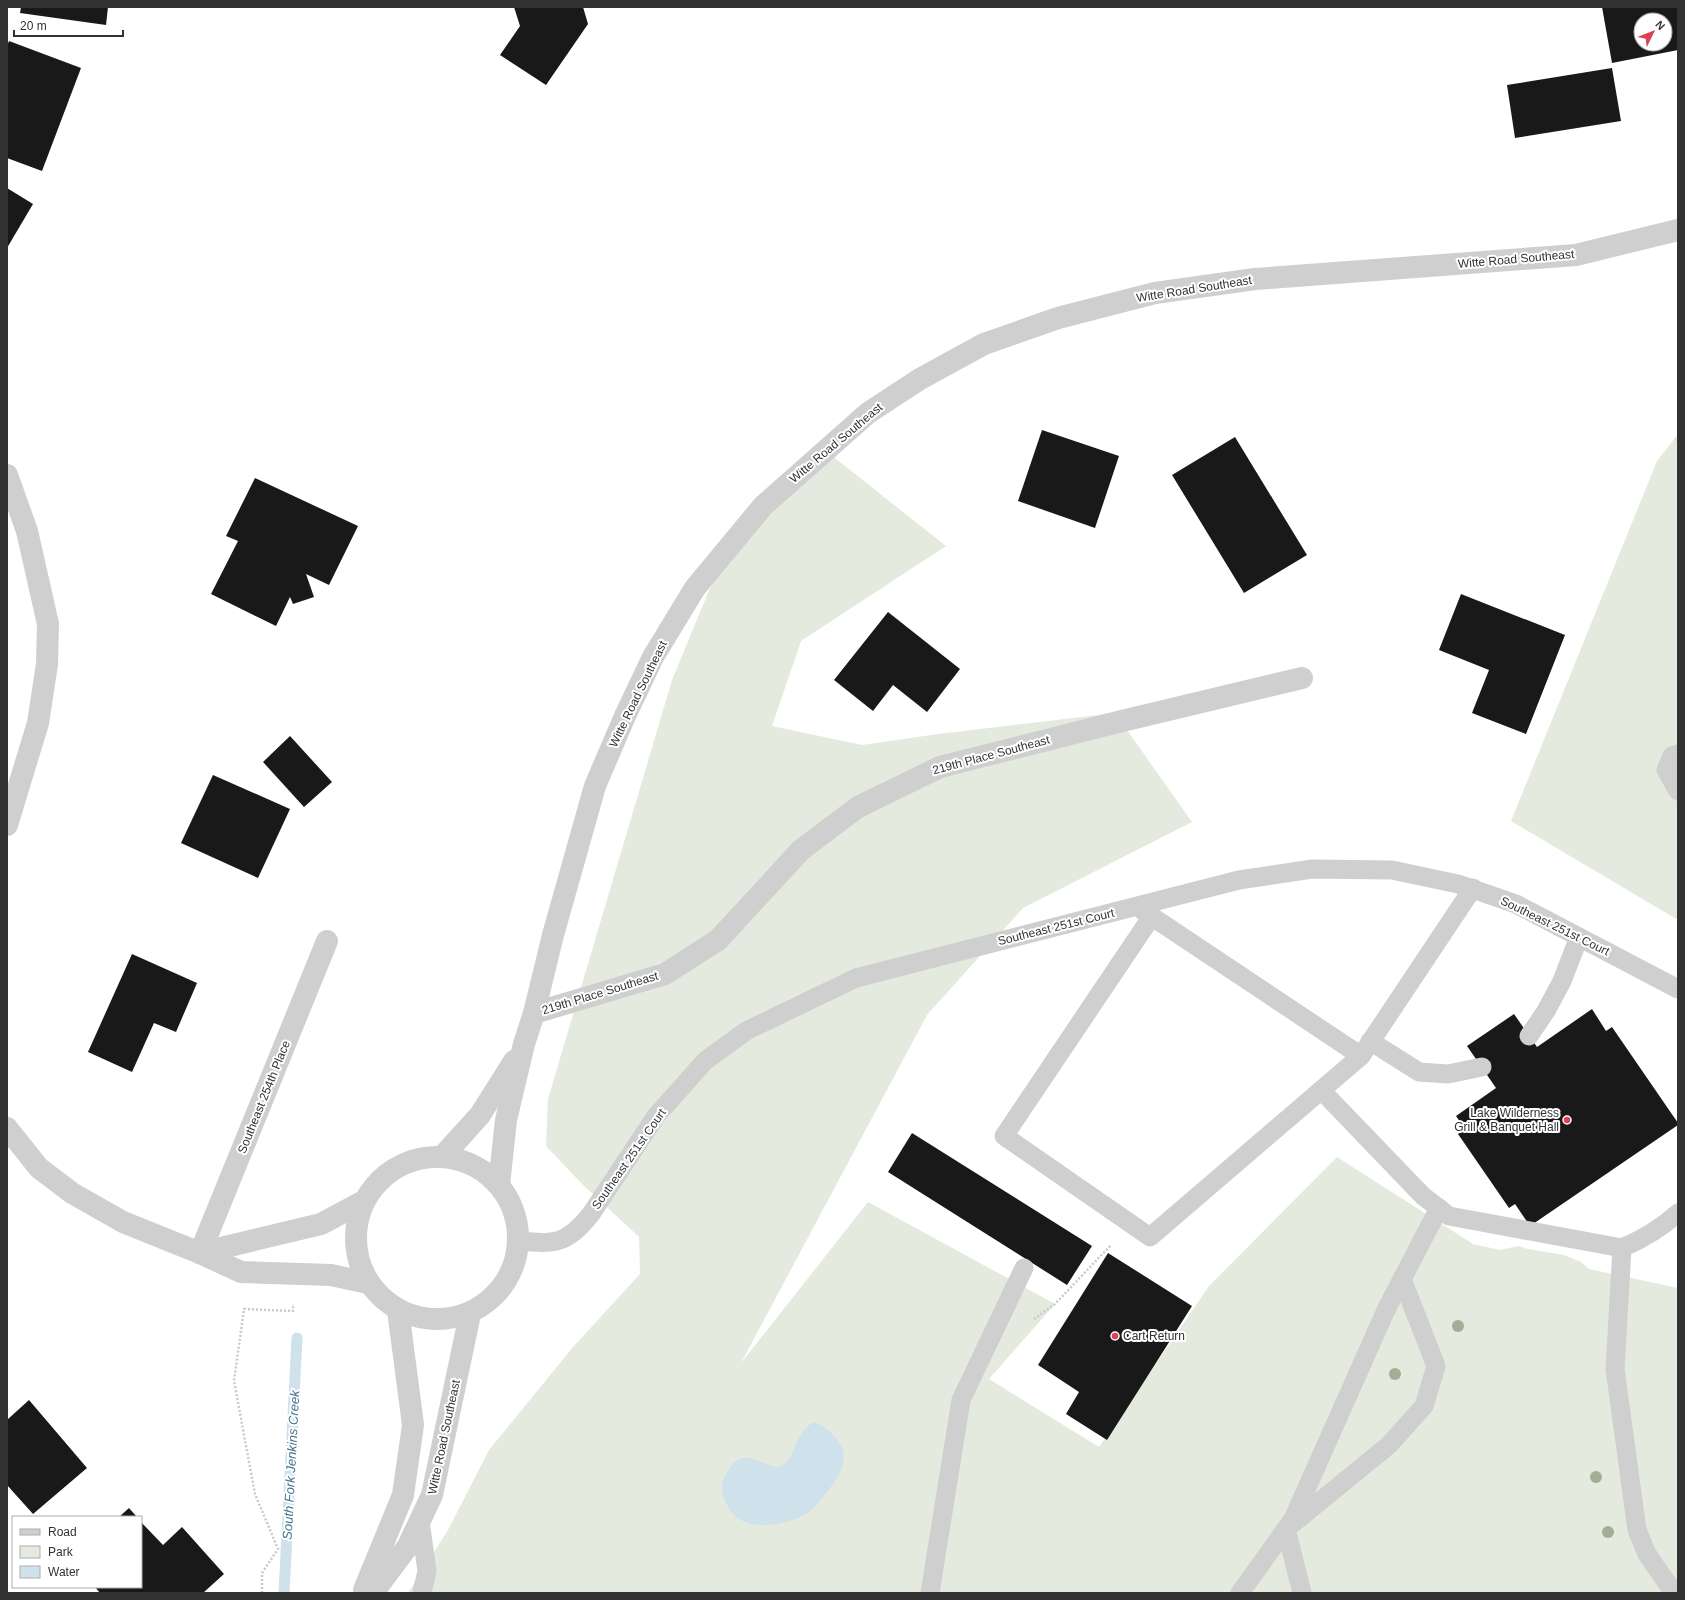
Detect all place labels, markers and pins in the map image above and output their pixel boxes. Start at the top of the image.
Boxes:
place label: Lake Wilderness Grill & Banquet Hall [1454,1106,1559,1134]
marker: Lake Wilderness Grill & Banquet Hall [1562,1115,1572,1125]
place label: Cart Return [1123,1329,1185,1343]
marker: Cart Return [1110,1331,1120,1341]

